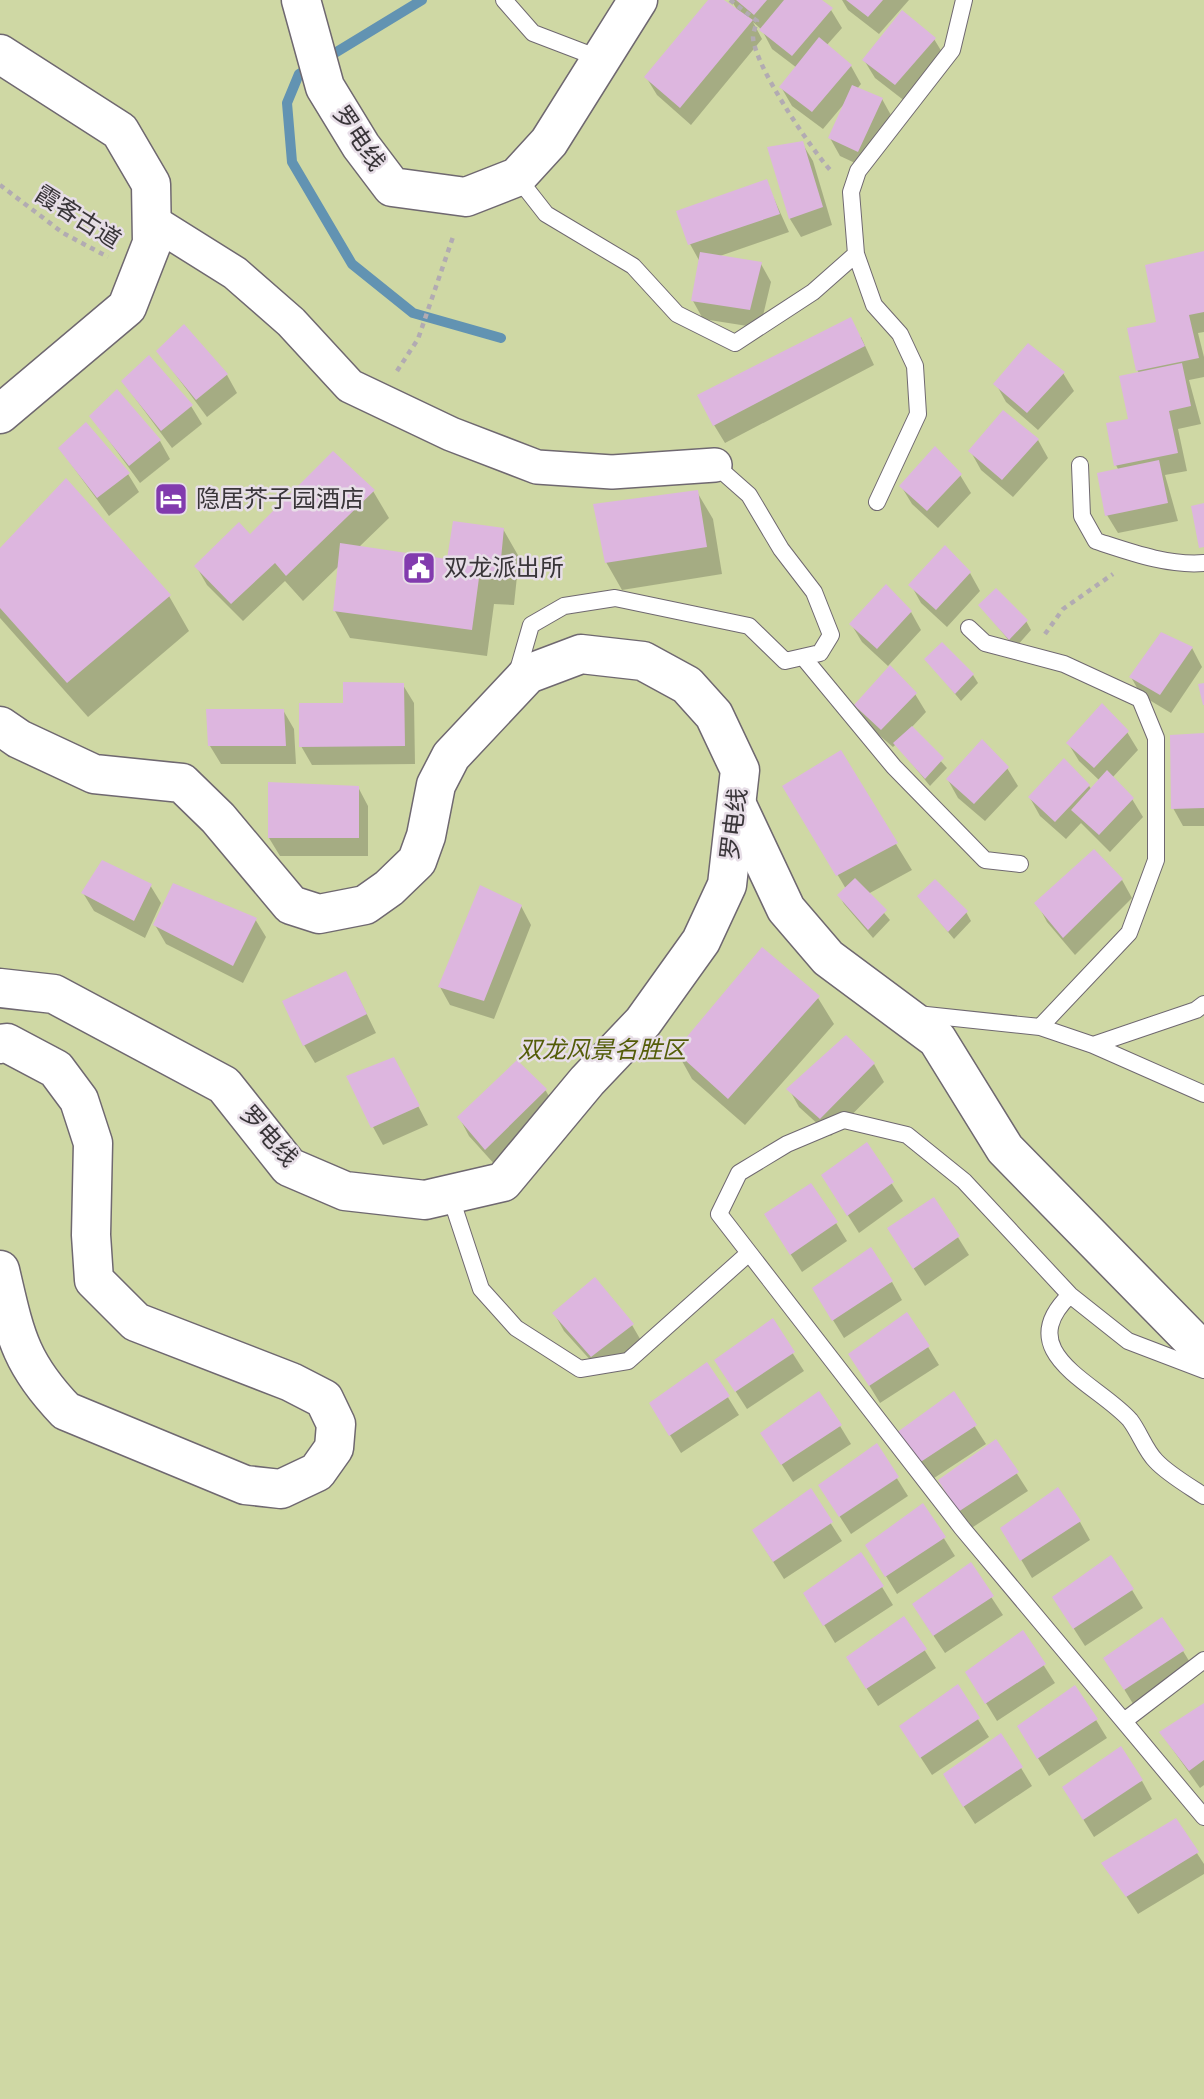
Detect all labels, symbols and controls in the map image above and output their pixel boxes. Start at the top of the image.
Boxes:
street label: 罗电线 [323,99,393,178]
street label: 霞客古道 [27,177,128,259]
hotel icon: 隐居芥子园酒店 [152,480,190,518]
place label: 隐居芥子园酒店 [196,482,364,518]
public building icon: 双龙派出所 [400,549,438,587]
place label: 双龙派出所 [444,551,564,587]
street label: 罗电线 [713,786,757,862]
park label: 双龙风景名胜区 [518,1033,689,1069]
street label: 罗电线 [231,1098,306,1175]

